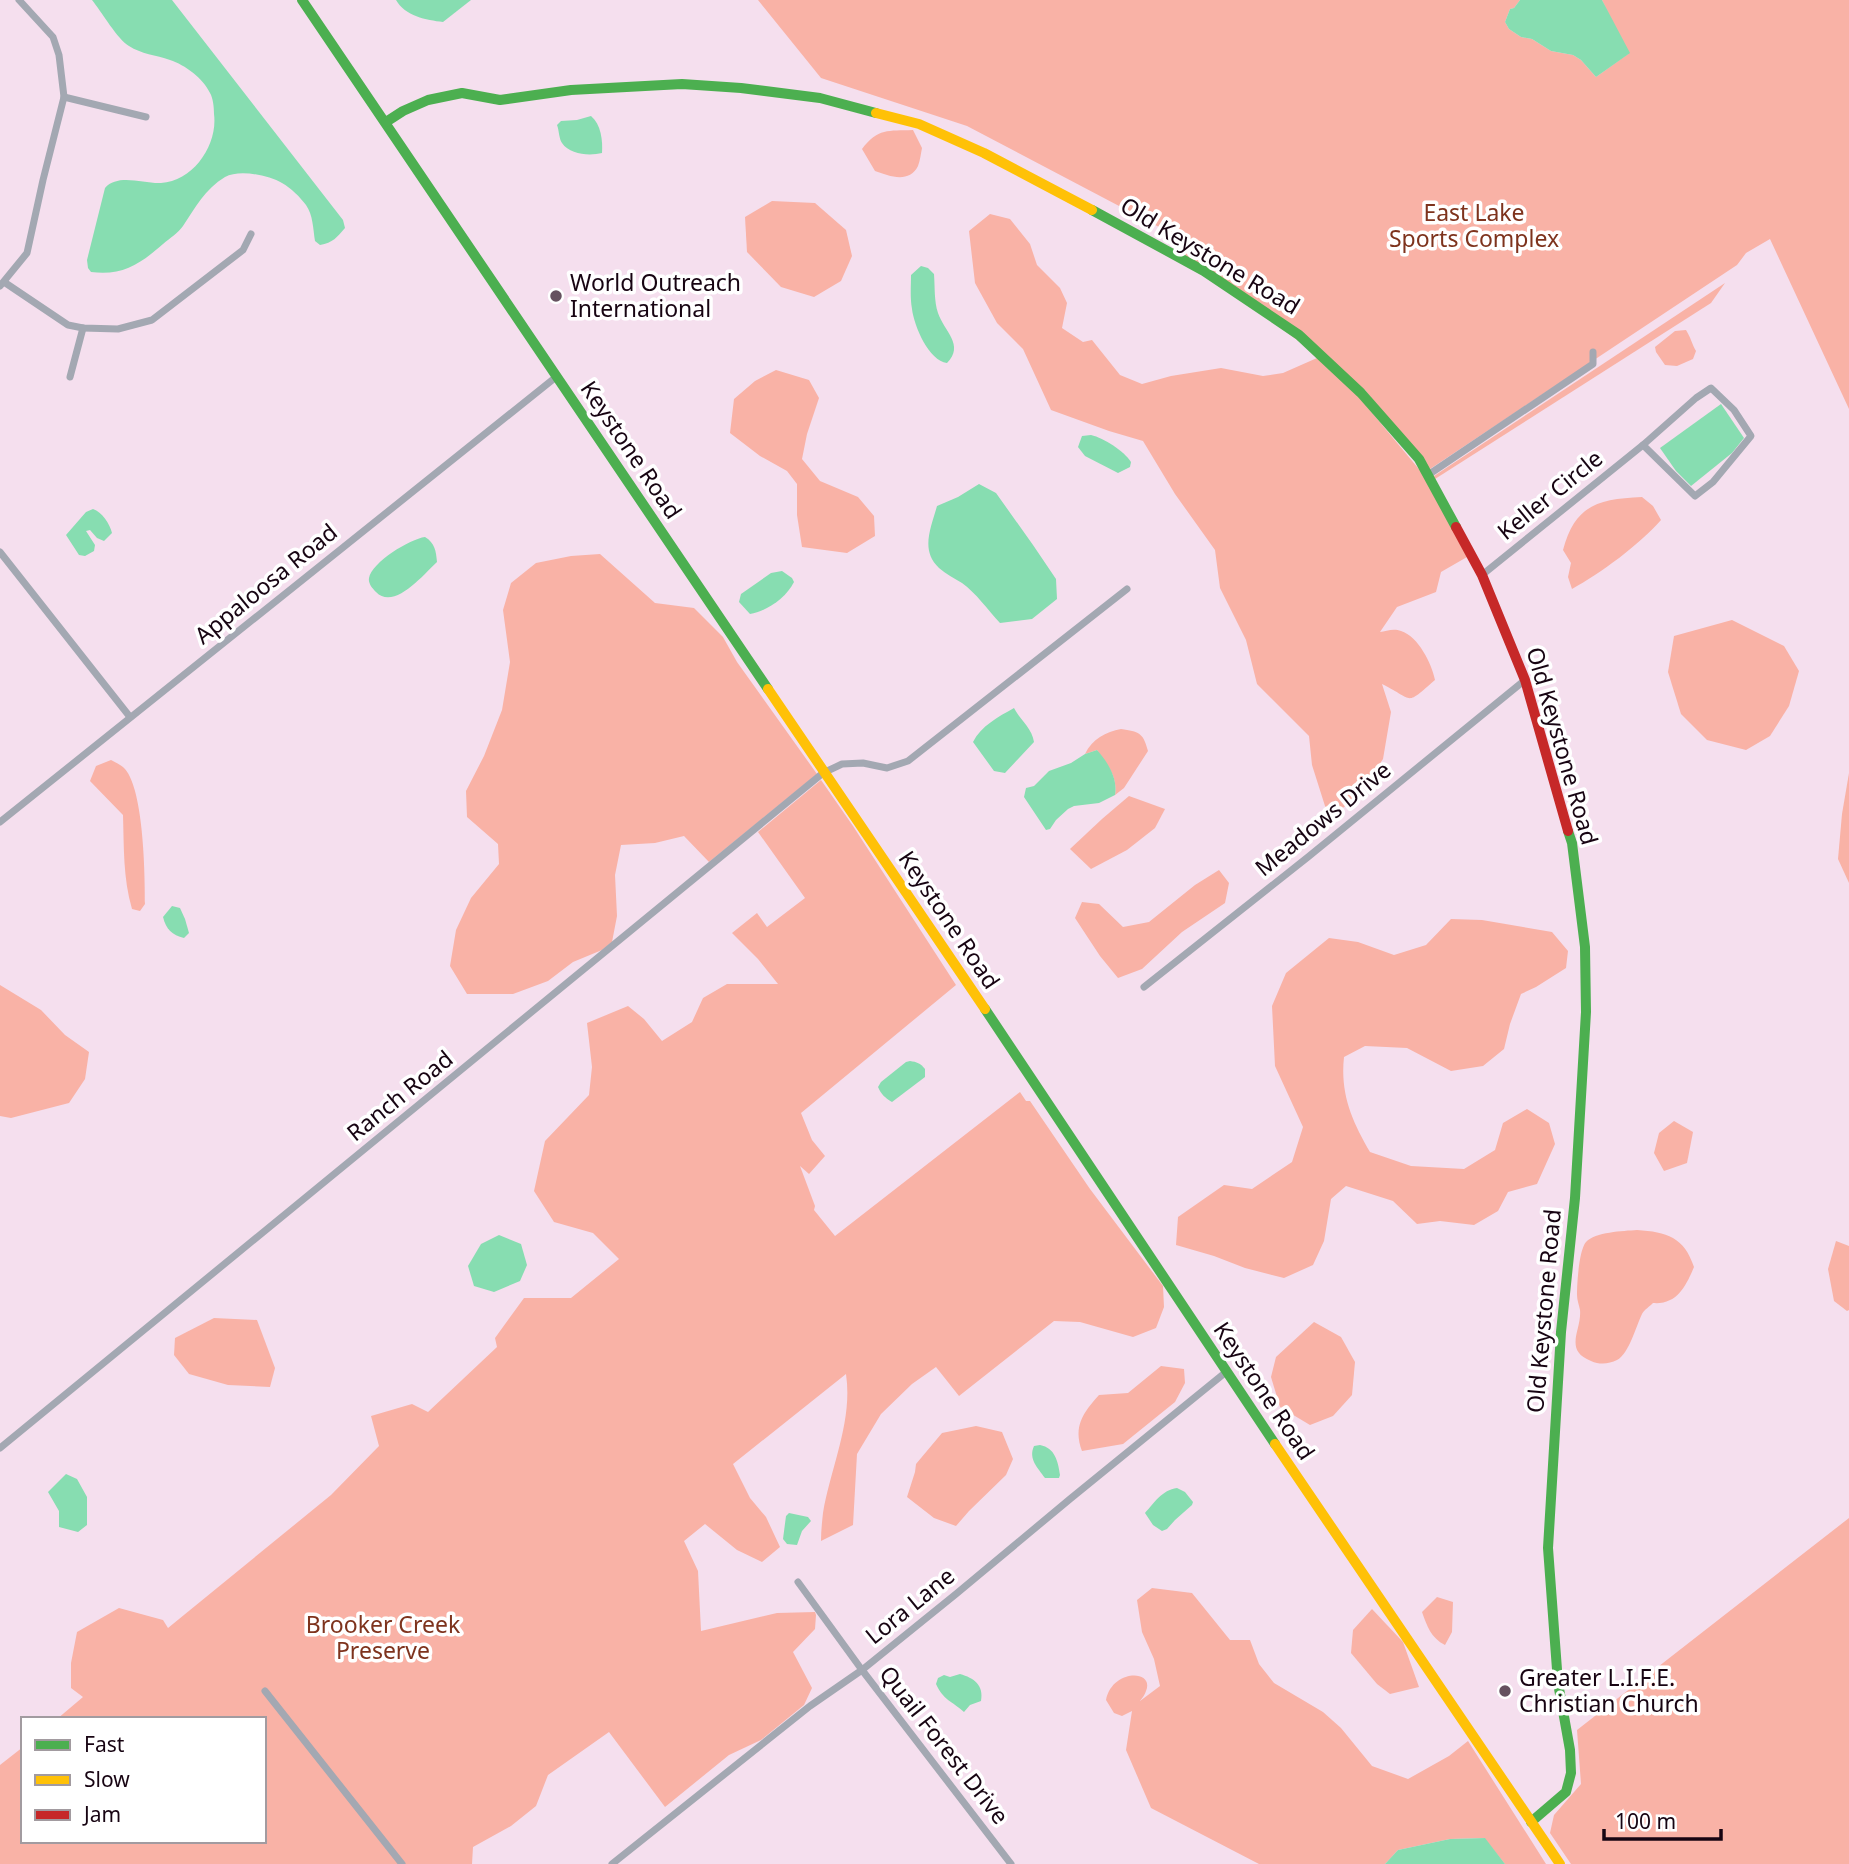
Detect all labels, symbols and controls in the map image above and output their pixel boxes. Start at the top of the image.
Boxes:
street label: Old Keystone Road [1115,189,1306,321]
park label: East Lake Sports Complex [1389,196,1559,254]
place label: World Outreach International [570,266,741,324]
marker: World Outreach International [548,288,564,304]
street label: Keystone Road [574,374,690,525]
street label: Keller Circle [1490,442,1609,547]
street label: Appaloosa Road [187,516,343,651]
street label: Old Keystone Road [1519,643,1606,848]
street label: Meadows Drive [1248,753,1397,883]
street label: Keystone Road [892,844,1008,995]
street label: Ranch Road [340,1043,459,1148]
street label: Old Keystone Road [1518,1208,1568,1414]
street label: Keystone Road [1207,1315,1323,1466]
street label: Lora Lane [858,1559,961,1651]
park label: Brooker Creek Preserve [306,1608,461,1666]
street label: Quail Forest Drive [873,1658,1017,1830]
place label: Greater L.I.F.E. Christian Church [1519,1661,1699,1719]
marker: Greater L.I.F.E. Christian Church [1497,1683,1513,1699]
legend [21,1717,266,1843]
text: Fast [84,1730,125,1758]
text: Slow [84,1765,130,1793]
scale bar [1604,1798,1721,1842]
text: Jam [82,1800,121,1828]
text: 100 m [1615,1807,1676,1835]

